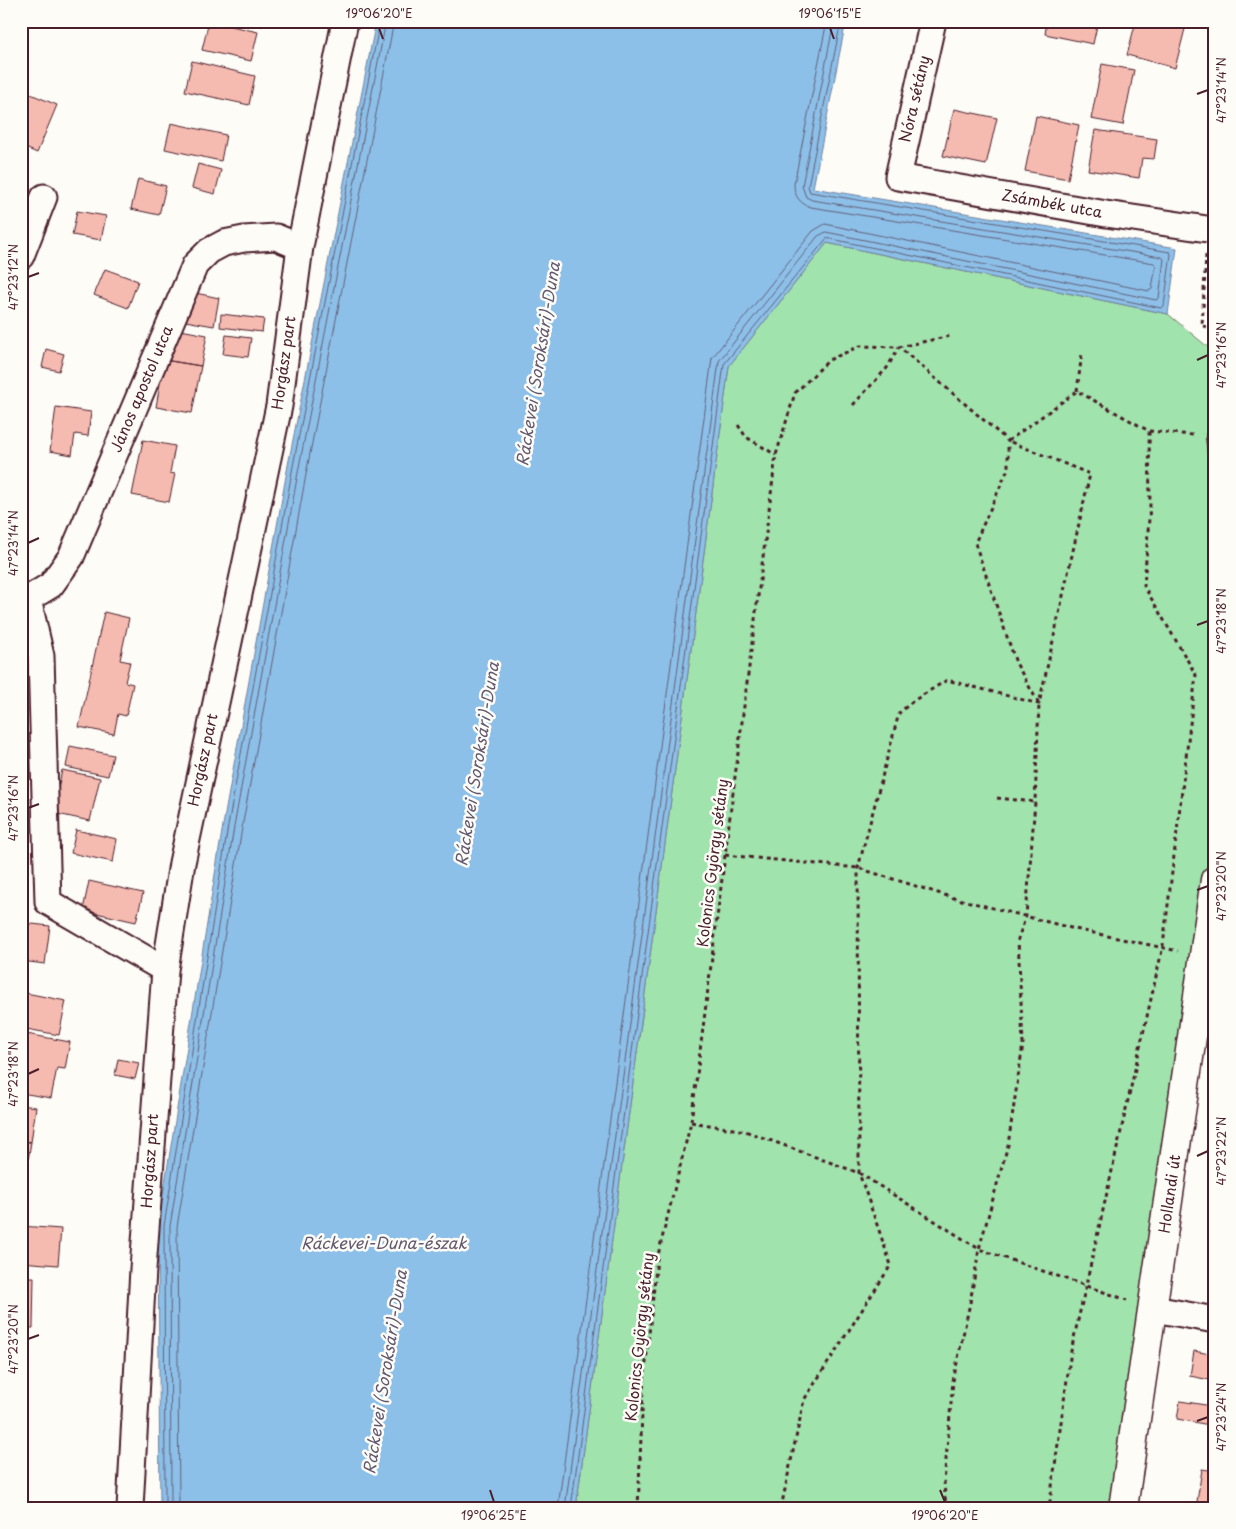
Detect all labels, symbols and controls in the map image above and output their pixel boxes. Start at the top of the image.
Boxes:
text: 19°06'20"E [346,4,412,22]
text: 19°06'15"E [798,4,862,22]
street label: Nóra sétány [892,53,935,145]
text: 47°23'14"N [1212,57,1230,123]
street label: Zsámbék utca [1000,182,1105,223]
text: 47°23'12"N [4,244,22,310]
water label: Ráckevei (Soroksári)-Duna [509,259,565,467]
street label: Horgász part [265,314,300,411]
street label: János apostol utca [104,321,178,455]
text: 47°23'16"N [1212,322,1230,388]
text: 47°23'14"N [4,510,22,576]
text: 47°23'18"N [1212,588,1230,654]
water label: Ráckevei (Soroksári)-Duna [448,659,504,867]
street label: Horgász part [180,711,223,808]
text: 47°23'16"N [4,775,22,841]
street label: Kolonics György sétány [690,777,733,948]
text: 47°23'20"N [1212,851,1230,921]
text: 47°23'18"N [4,1041,22,1107]
street label: Horgász part [134,1113,163,1209]
text: 47°23'22"N [1212,1117,1230,1185]
street label: Hollandi út [1152,1153,1185,1235]
water label: Ráckevei-Duna-észak [301,1230,468,1254]
street label: Kolonics György sétány [618,1251,659,1422]
water label: Ráckevei (Soroksári)-Duna [356,1267,412,1475]
text: 47°23'20"N [4,1304,22,1374]
text: 47°23'24"N [1212,1383,1230,1451]
text: 19°06'25"E [461,1506,527,1524]
text: 19°06'20"E [912,1506,978,1524]

